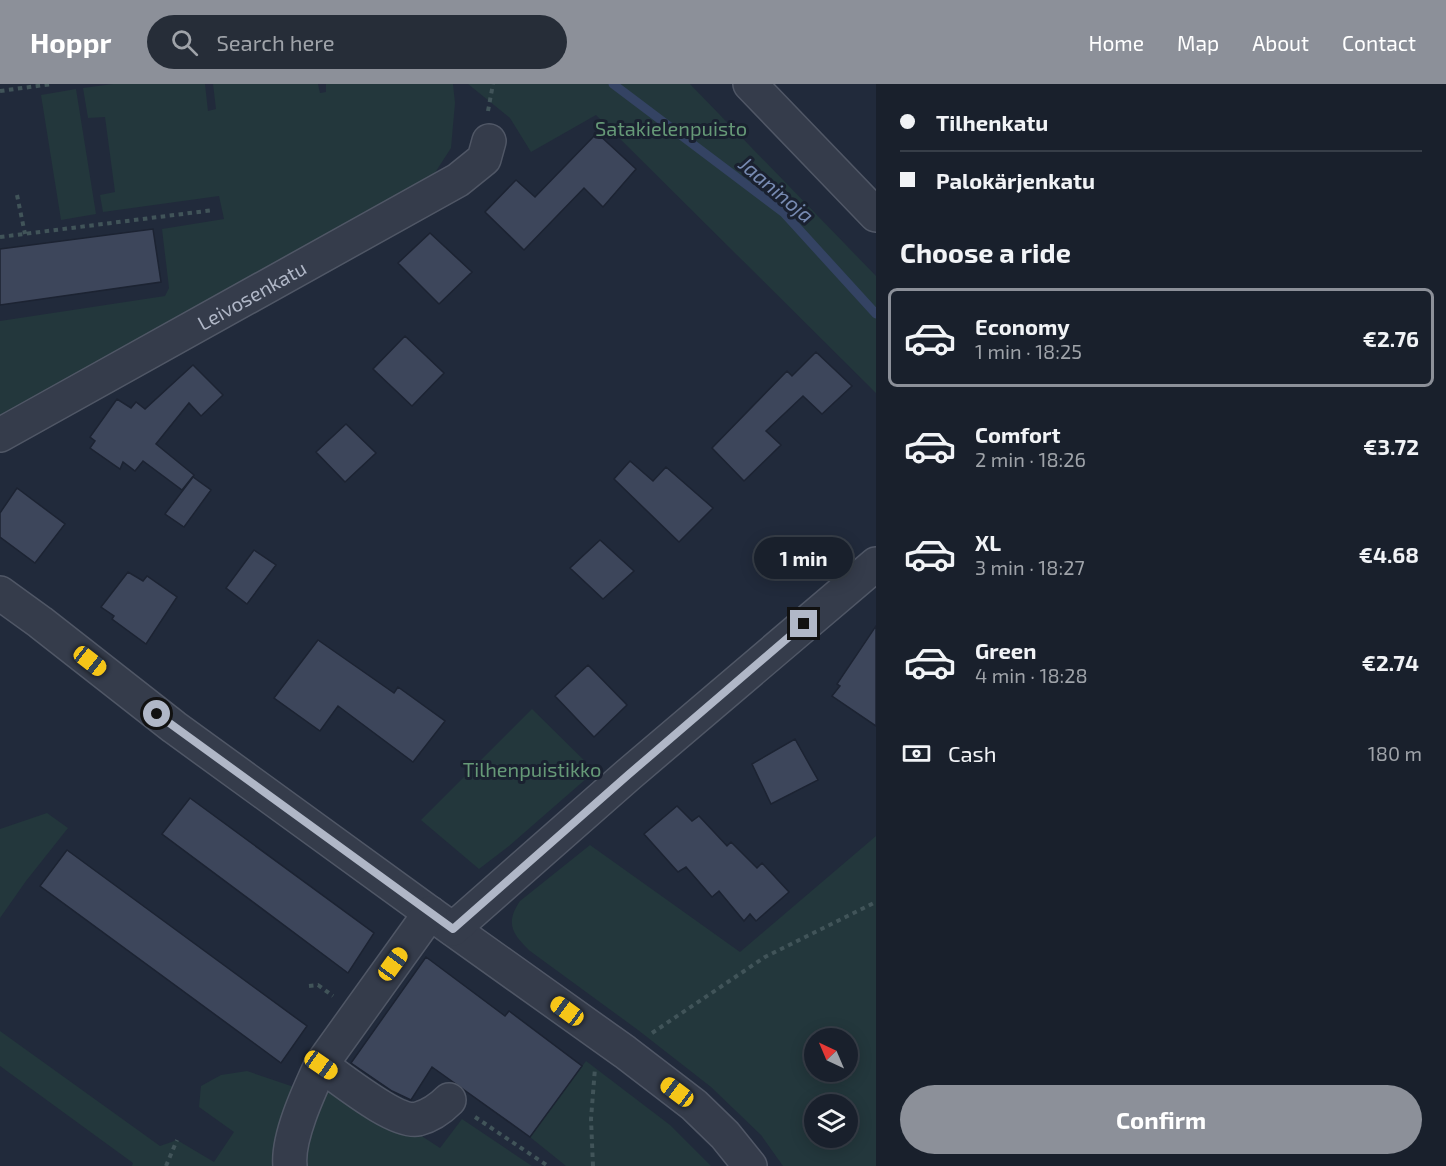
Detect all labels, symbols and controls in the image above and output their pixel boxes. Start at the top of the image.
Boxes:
search box [147,15,567,69]
text: Hoppr [30,25,111,59]
icon: search [168,26,201,59]
text: Search here [216,29,335,55]
text: Home [1088,30,1144,55]
text: Map [1177,30,1219,55]
text: About [1252,30,1309,55]
text: Contact [1342,30,1416,55]
text: Tilhenkatu [936,109,1048,135]
park label: Satakielenpuisto [595,116,747,140]
water label: Jaaninoja [733,150,819,228]
text: Palokärjenkatu [936,167,1095,193]
text: Choose a ride [900,236,1071,268]
street label: Leivosenkatu [193,255,310,335]
icon: car [903,311,957,365]
text: Economy [975,313,1070,339]
text: €2.76 [1363,325,1419,351]
text: 1 min · 18:25 [975,339,1082,363]
icon: car [903,419,957,473]
text: Comfort [975,421,1060,447]
text: €3.72 [1363,433,1419,459]
text: 2 min · 18:26 [975,447,1086,471]
icon: car [903,527,957,581]
text: XL [975,529,1001,555]
callout: 1 min [754,537,854,579]
text: €4.68 [1359,541,1419,567]
text: 1 min [779,546,828,570]
text: 3 min · 18:27 [975,555,1085,579]
route end [790,610,817,637]
icon: car [903,635,957,689]
text: Green [975,637,1037,663]
car [70,643,110,679]
text: €2.74 [1362,649,1419,675]
text: 4 min · 18:28 [975,663,1088,687]
route start [143,700,170,727]
icon: cash [900,737,933,770]
text: Cash [948,740,997,766]
text: 180 m [1368,741,1422,765]
park label: Tilhenpuistikko [463,757,601,781]
car [375,944,411,984]
car [547,993,587,1029]
north arrow [804,1028,858,1082]
map controls [804,1028,858,1148]
car [301,1047,341,1083]
car [657,1074,697,1110]
button: Confirm [900,1085,1422,1154]
button: layers [804,1094,858,1148]

